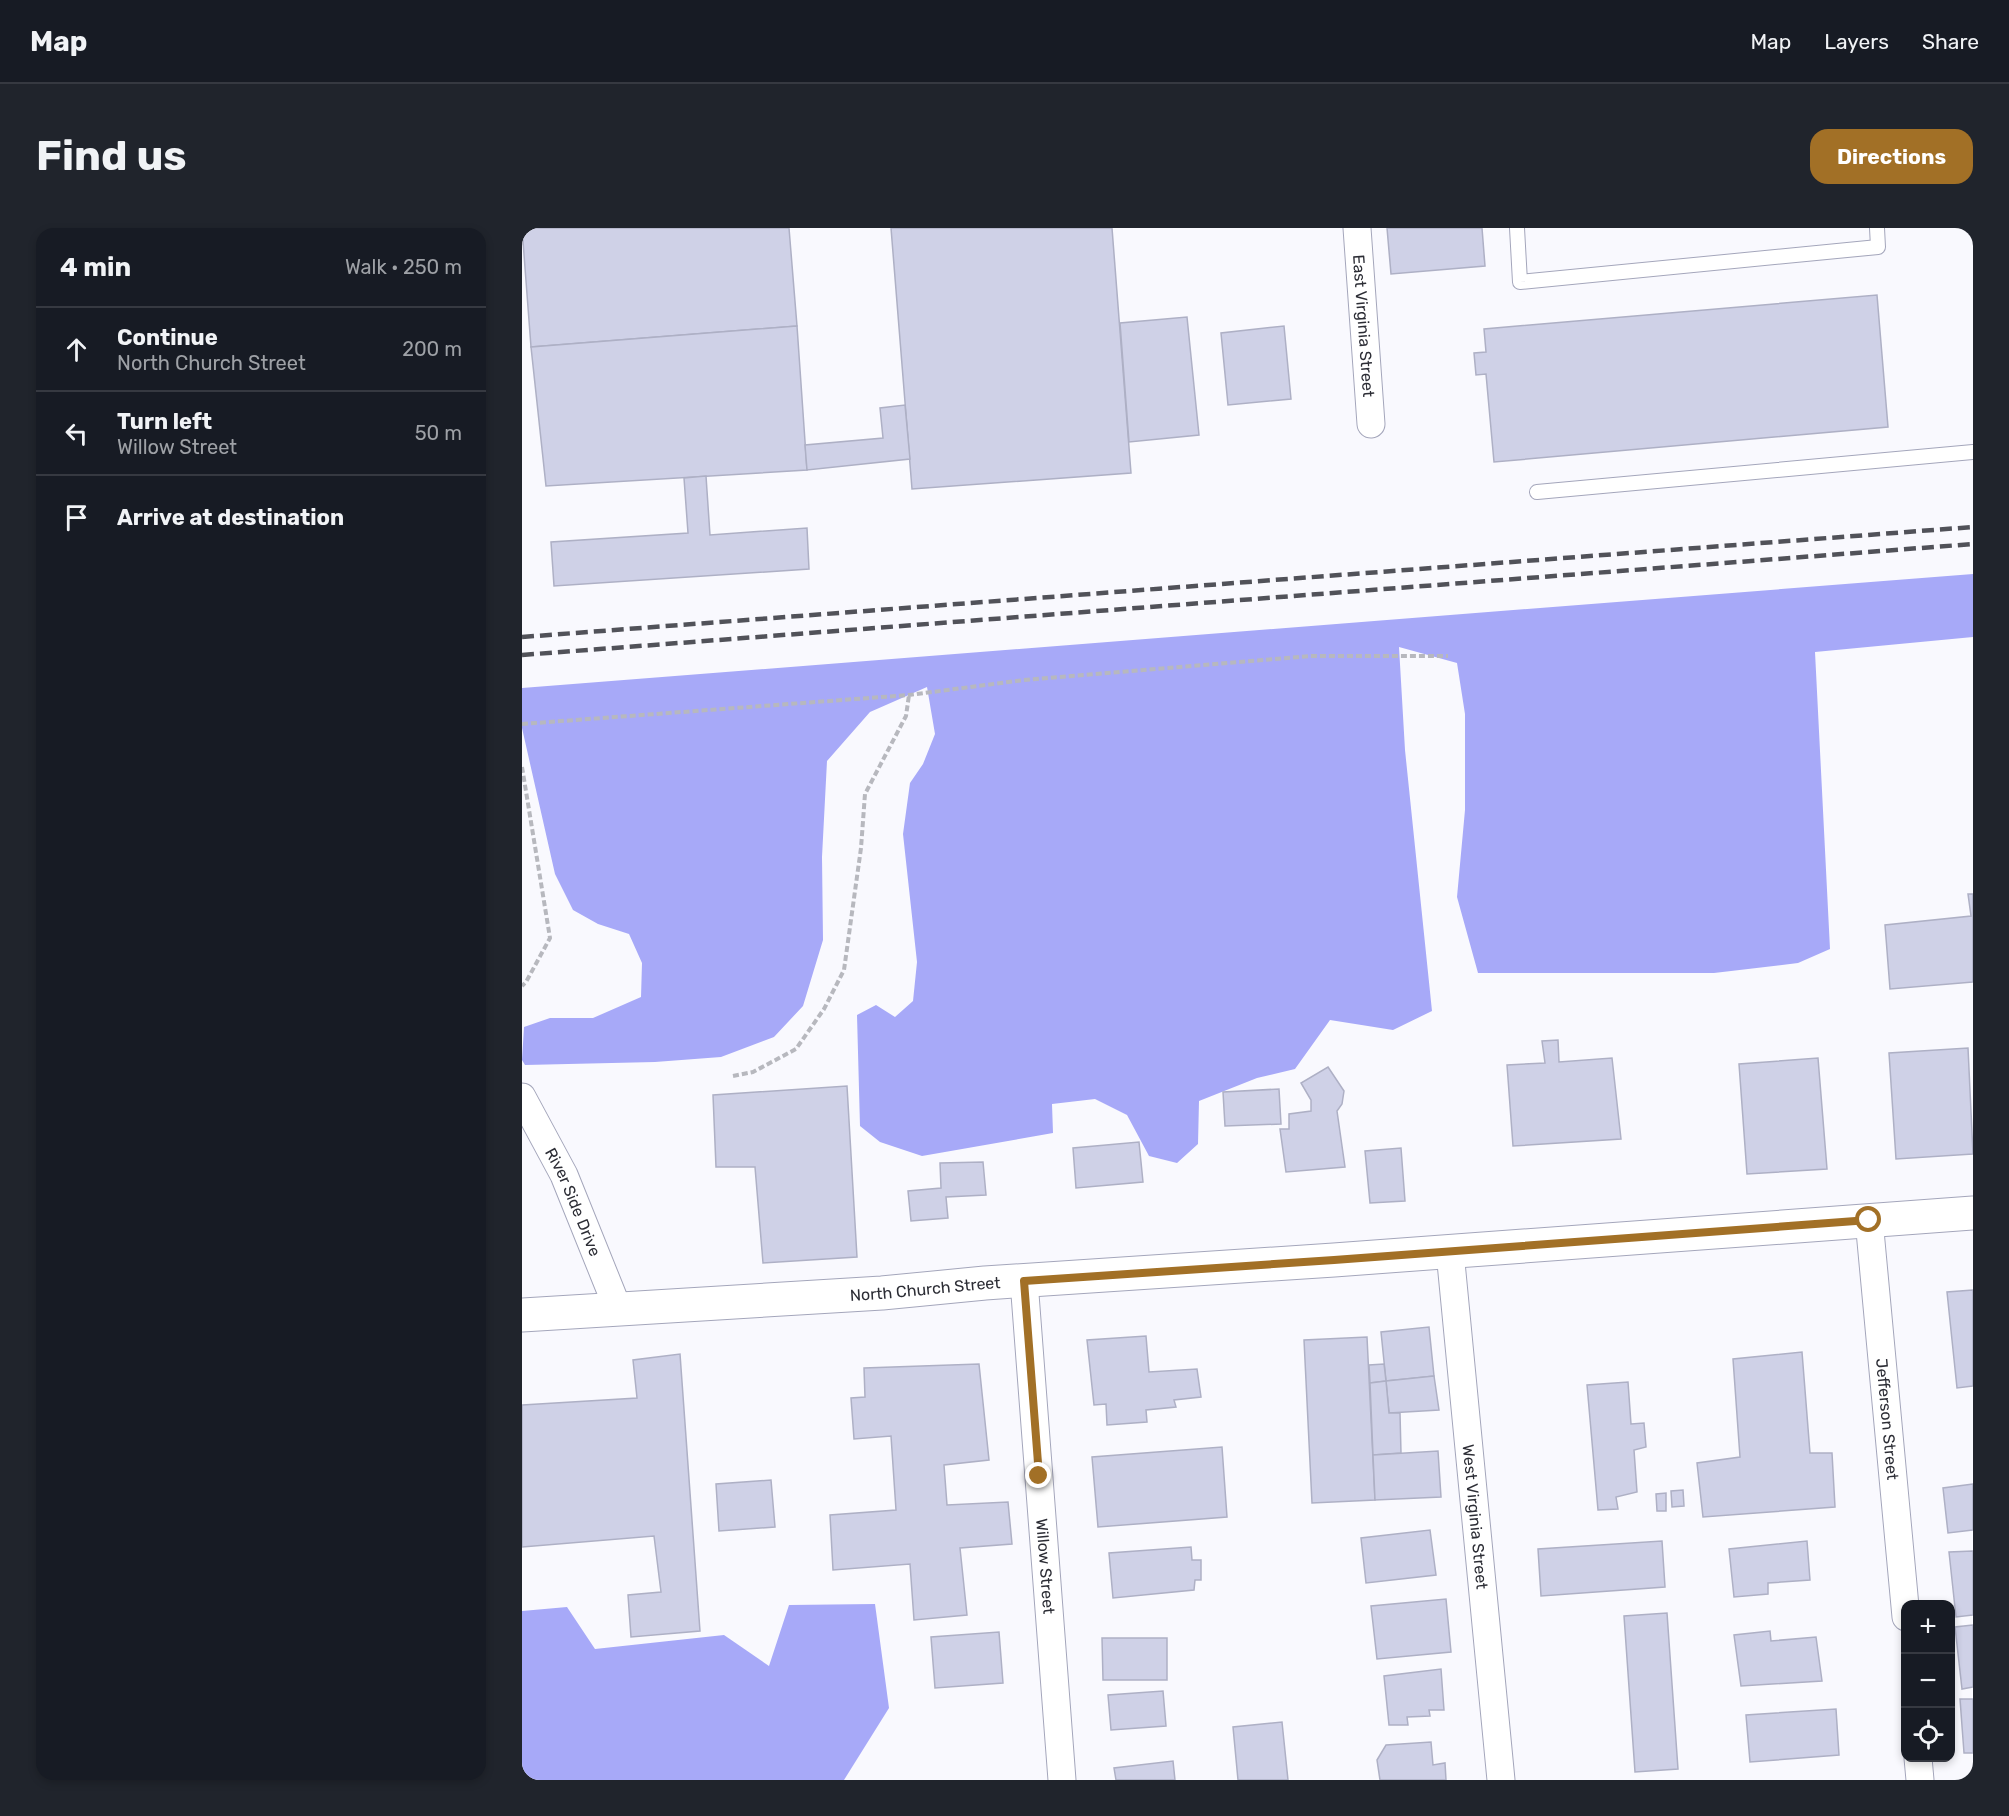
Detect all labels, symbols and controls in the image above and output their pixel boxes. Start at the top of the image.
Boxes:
text: Map [30,25,87,58]
text: Map [1750,29,1791,54]
text: Layers [1824,29,1889,54]
text: Share [1922,29,1979,54]
button: Directions [1810,129,1973,184]
text: Find us [36,131,187,181]
text: 4 min [60,252,131,283]
street label: East Virginia Street [1349,254,1379,398]
text: Walk · 250 m [345,255,462,279]
text: Continue [117,324,218,351]
icon: ahead [60,333,93,366]
text: 200 m [402,337,462,361]
text: North Church Street [117,351,306,375]
text: Turn left [117,408,212,435]
icon: left [60,417,93,450]
text: 50 m [415,421,462,445]
text: Willow Street [117,435,237,459]
icon: arrive [60,501,93,534]
text: Arrive at destination [117,504,344,531]
street label: River Side Drive [542,1144,605,1259]
route start [1855,1206,1881,1232]
street label: North Church Street [849,1273,1001,1304]
street label: Jefferson Street [1872,1357,1903,1481]
street label: West Virginia Street [1459,1443,1492,1590]
route end [1025,1462,1051,1488]
street label: Willow Street [1033,1518,1059,1615]
map controls [1901,1600,1955,1762]
button: + [1901,1600,1955,1654]
button: − [1901,1654,1955,1708]
button: locate [1901,1708,1955,1762]

